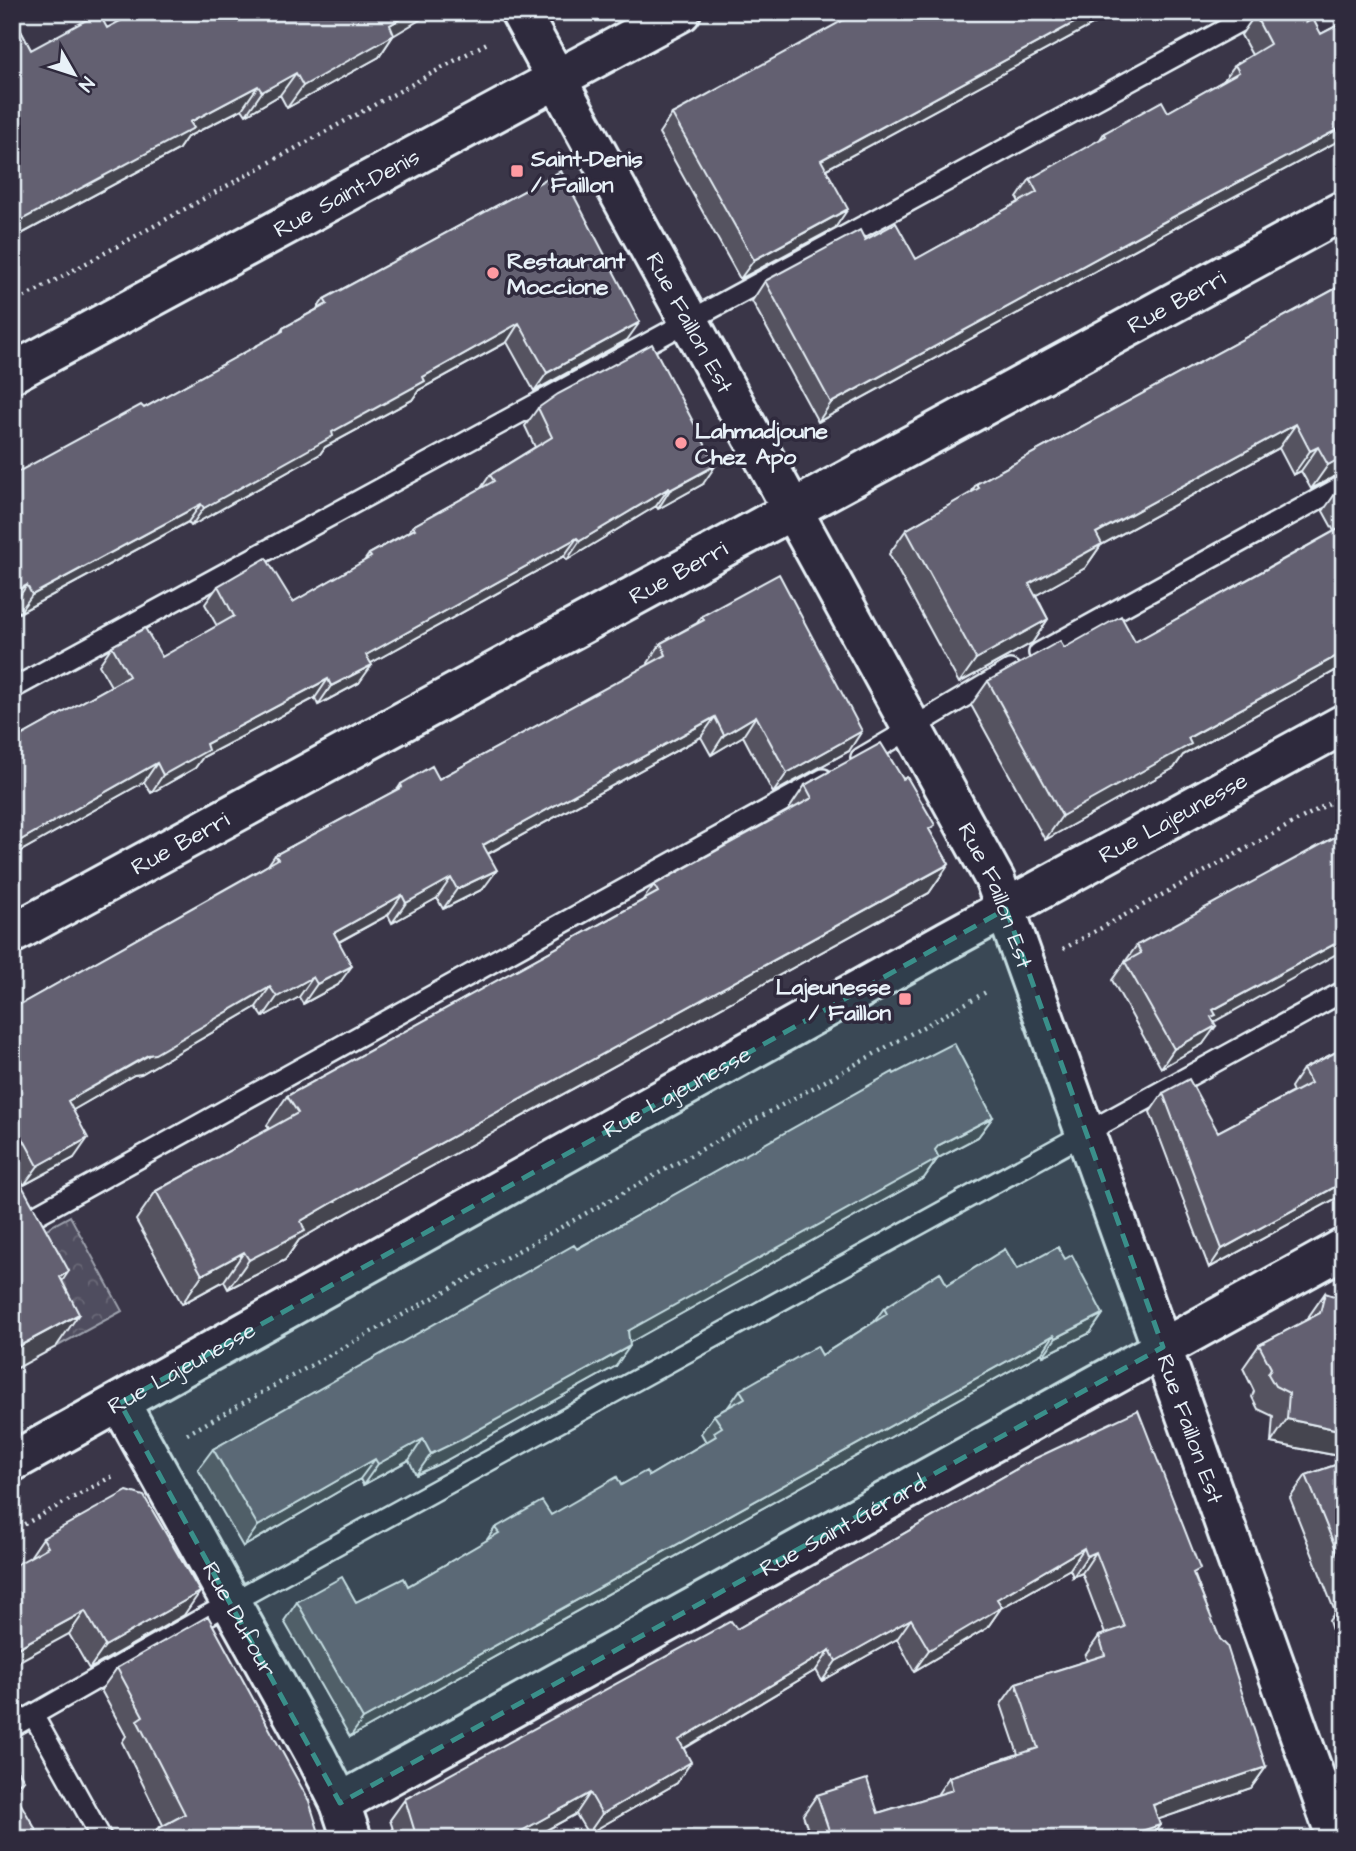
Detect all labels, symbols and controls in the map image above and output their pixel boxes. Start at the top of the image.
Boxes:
north arrow [38,38,108,108]
text: N [72,71,100,97]
street label: Rue Saint-Denis [268,141,426,246]
place label: Saint-Denis / Faillon [530,143,643,201]
marker: Saint-Denis / Faillon [509,163,525,179]
place label: Restaurant Moccione [507,245,626,303]
street label: Rue Faillon Est [638,247,741,400]
street label: Rue Berri [1122,262,1232,342]
marker: Restaurant Moccione [485,265,501,281]
place label: Lahmadjoune Chez Apo [695,415,829,473]
marker: Lahmadjoune Chez Apo [673,435,689,451]
street label: Rue Berri [624,533,734,613]
street label: Rue Lajeunesse [1093,765,1254,872]
street label: Rue Berri [125,804,236,883]
street label: Rue Faillon Est [950,817,1040,974]
place label: Lajeunesse / Faillon [776,971,892,1029]
marker: Lajeunesse / Faillon [897,991,913,1007]
street label: Rue Lajeunesse [597,1038,757,1146]
street label: Rue Lajeunesse [102,1314,262,1423]
street label: Rue Faillon Est [1148,1350,1231,1509]
street label: Rue Saint-Gérard [754,1467,932,1585]
street label: Rue Dufour [194,1556,284,1683]

